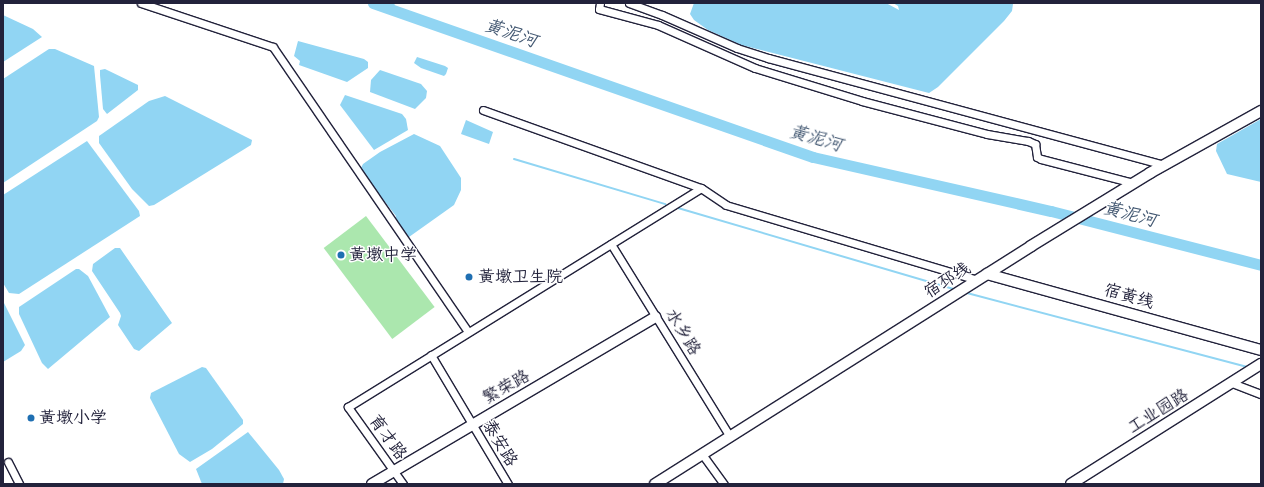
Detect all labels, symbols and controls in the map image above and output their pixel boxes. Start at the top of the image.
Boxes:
water label: 黄泥河 [482,14,540,52]
water label: 黄泥河 [787,120,845,156]
water label: 黄泥河 [1101,197,1159,231]
place label: 黄墩中学 [349,245,417,265]
marker: 黄墩中学 [336,250,346,260]
street label: 宿邳线 [920,258,974,302]
place label: 黄墩卫生院 [478,267,563,287]
marker: 黄墩卫生院 [463,271,475,283]
street label: 宿黄线 [1102,279,1156,313]
street label: 水乡路 [661,305,705,359]
street label: 繁荣路 [479,365,533,409]
street label: 工业园路 [1124,384,1192,438]
place label: 黄墩小学 [39,408,107,428]
street label: 育才路 [365,410,411,464]
marker: 黄墩小学 [26,413,36,423]
street label: 泰安路 [478,416,522,470]

